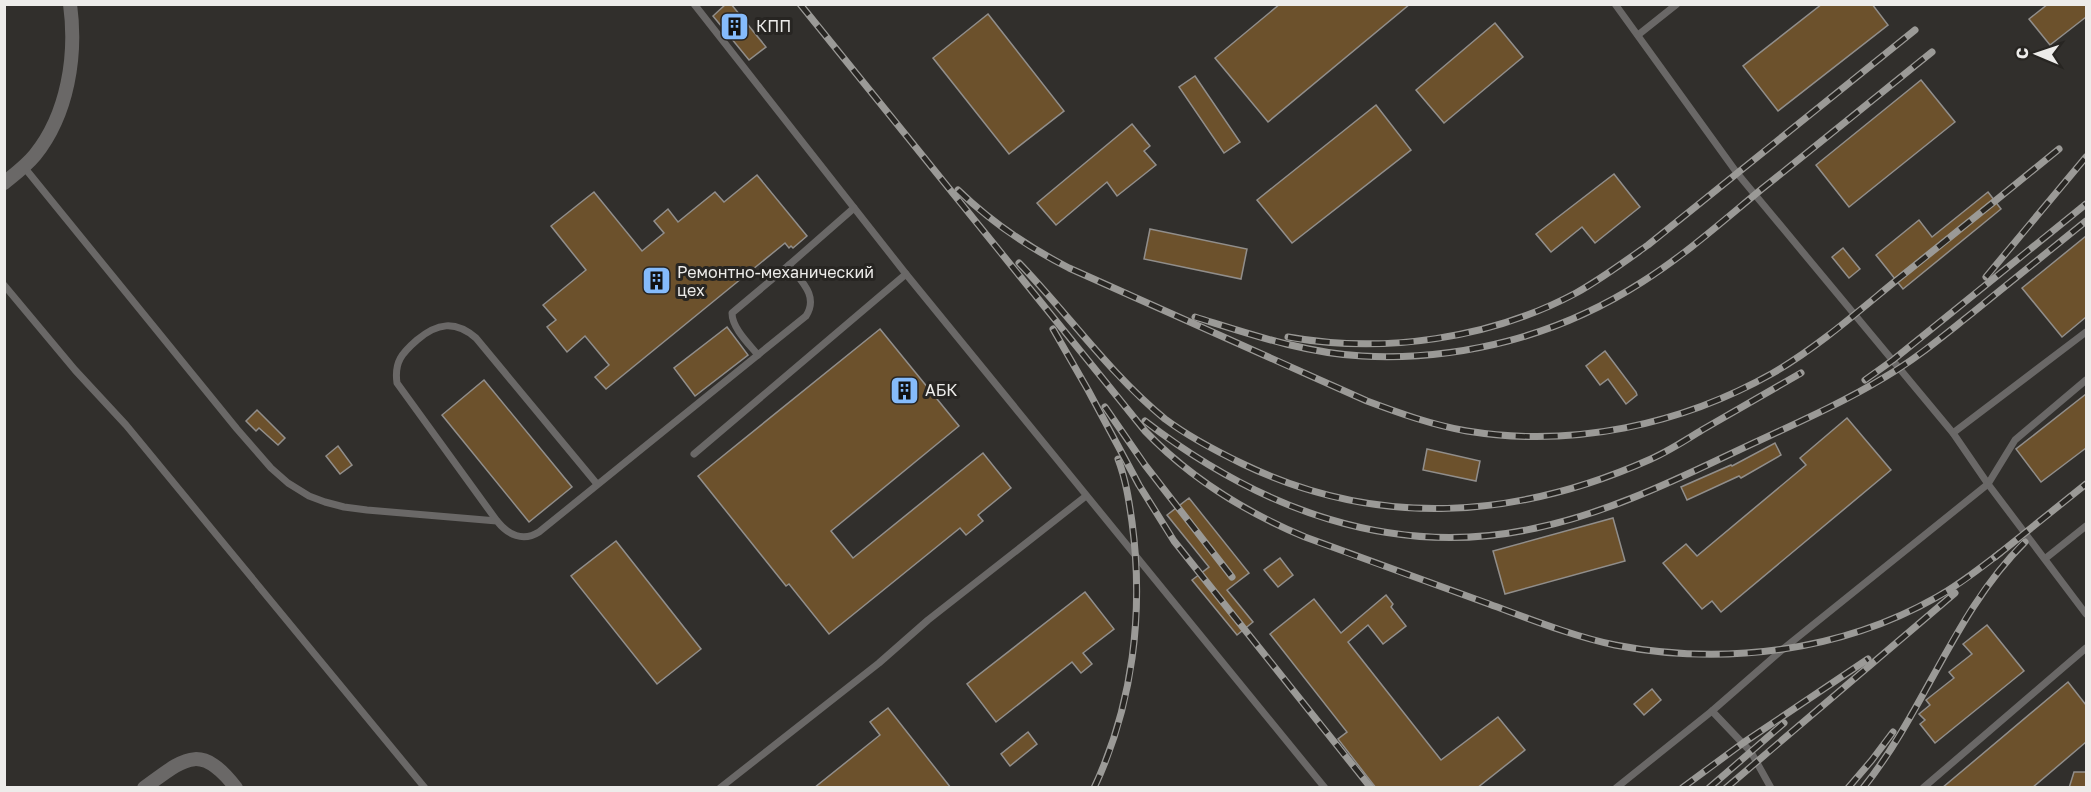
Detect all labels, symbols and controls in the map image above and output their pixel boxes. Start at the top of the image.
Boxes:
building icon: КПП [719,10,751,42]
place label: КПП [756,16,791,36]
north arrow [2007,24,2067,84]
text: С [2012,47,2032,60]
place label: Ремонтно-механический цех [677,262,874,300]
building icon: Ремонтно-механический цех [640,265,672,297]
building icon: АБК [888,374,920,406]
place label: АБК [925,380,958,400]

